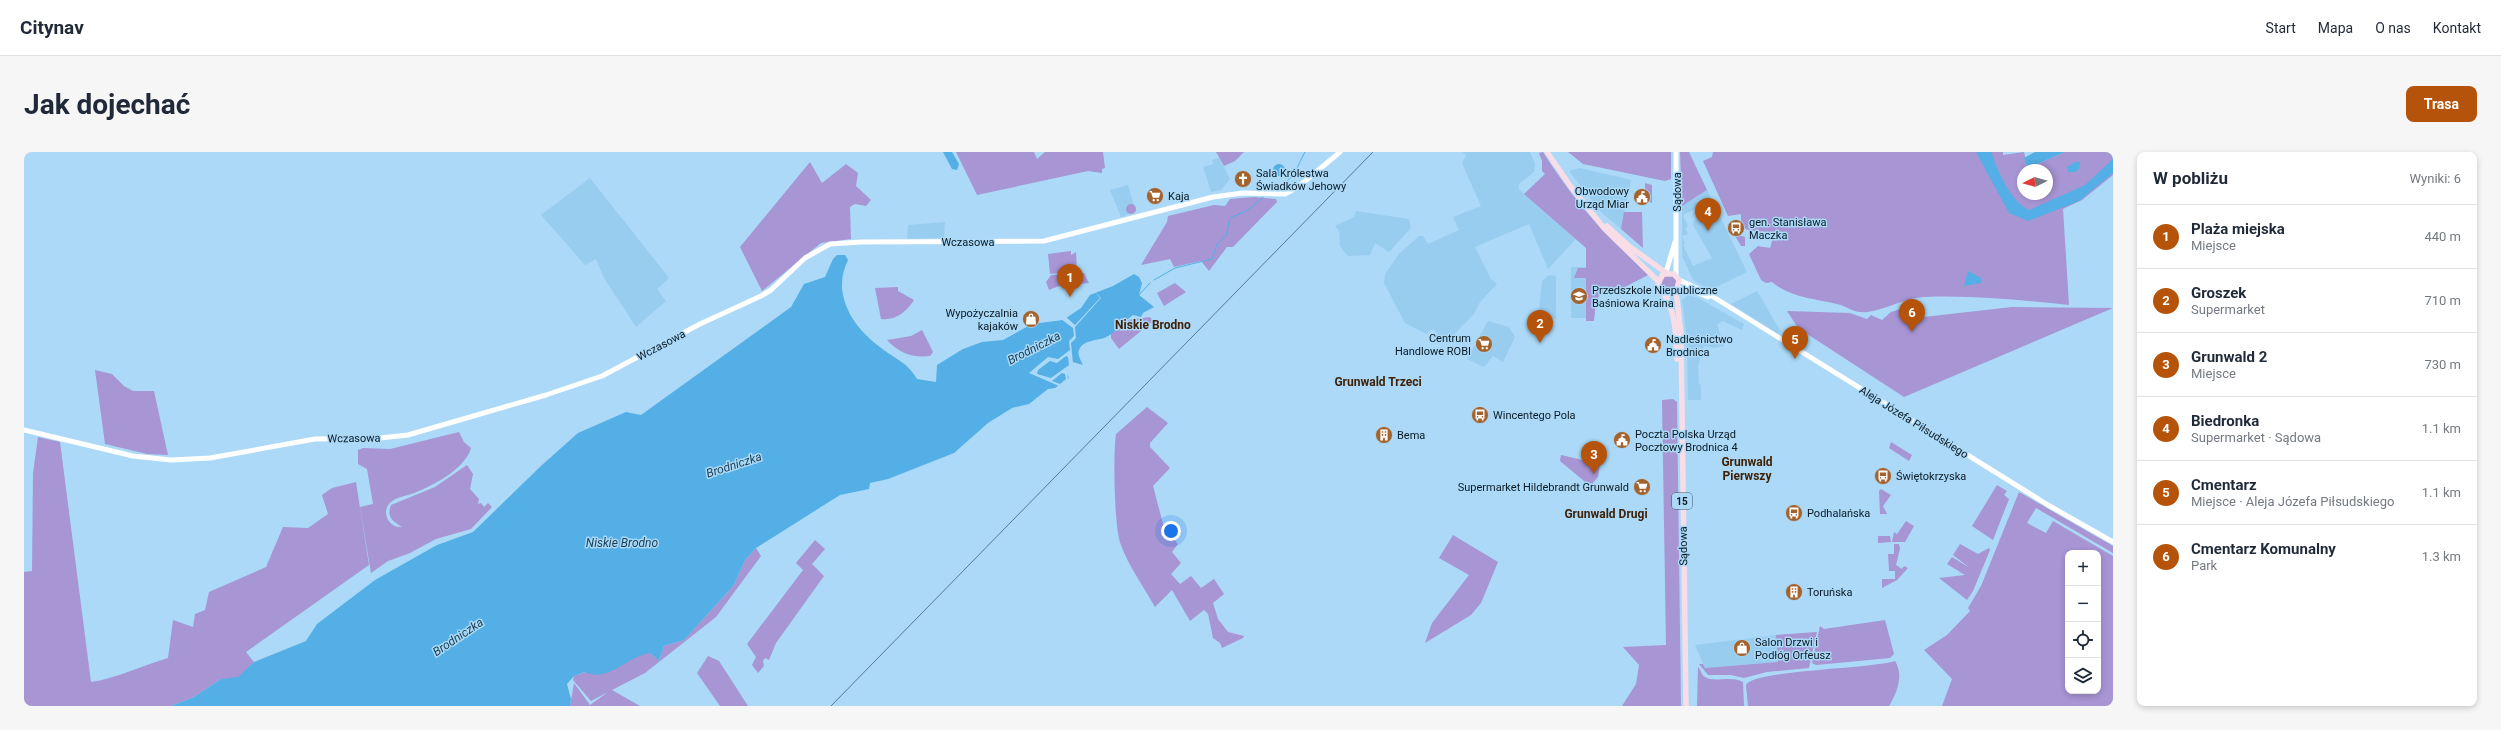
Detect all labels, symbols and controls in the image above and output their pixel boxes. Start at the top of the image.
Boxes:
text: Citynav [20,16,84,39]
text: Start [2266,20,2296,36]
text: Mapa [2318,20,2353,36]
text: O nas [2375,20,2411,36]
text: Kontakt [2433,20,2481,36]
button: Trasa [2406,86,2477,122]
text: Jak dojechać [24,88,190,121]
north arrow [2017,164,2053,200]
place label: Sala Królestwa Świadków Jehowy [1256,167,1347,193]
text: W pobliżu [2153,168,2228,188]
church icon: Sala Królestwa Świadków Jehowy [1233,169,1253,189]
text: Wyniki: 6 [2410,171,2461,186]
street label: Sądowa [1671,172,1684,212]
place label: Obwodowy Urząd Miar [1575,185,1630,211]
supermarket icon: Kaja [1145,186,1165,206]
public building icon: Obwodowy Urząd Miar [1632,187,1652,207]
place label: Kaja [1168,190,1190,203]
pin: 4 [1695,198,1721,231]
place label: gen. Stanisława Maczka [1749,216,1826,242]
bus stop icon: gen. Stanisława Maczka [1726,218,1746,238]
text: Plaża miejska [2191,220,2285,238]
text: 1 [2162,229,2170,244]
text: 440 m [2424,229,2461,244]
street label: Wczasowa [942,236,995,249]
text: Miejsce [2191,238,2236,253]
pin: 1 [1057,264,1083,297]
place label: Przedszkole Niepubliczne Baśniowa Kraina [1592,284,1718,310]
text: Groszek [2191,284,2246,302]
school or university icon: Przedszkole Niepubliczne Baśniowa Kraina [1569,286,1589,306]
text: 2 [2162,293,2170,308]
text: 710 m [2424,293,2461,308]
pin: 6 [1899,299,1925,332]
text: Supermarket [2191,302,2265,317]
place label: Wypożyczalnia kajaków [945,307,1019,333]
shop icon: Wypożyczalnia kajaków [1021,309,1041,329]
pin: 2 [1527,310,1553,343]
district label: Niskie Brodno [1115,318,1191,332]
pin: 5 [1782,326,1808,359]
street label: Wczasowa [635,327,688,364]
water label: Brodniczka [1005,329,1063,367]
place label: Centrum Handlowe ROBI [1395,332,1471,358]
place label: Nadleśnictwo Brodnica [1666,333,1733,359]
supermarket icon: Centrum Handlowe ROBI [1474,334,1494,354]
public building icon: Nadleśnictwo Brodnica [1643,335,1663,355]
text: Grunwald 2 [2191,348,2267,366]
text: 3 [2162,357,2170,372]
text: 730 m [2424,357,2461,372]
text: Miejsce [2191,366,2236,381]
district label: Grunwald Trzeci [1334,375,1422,389]
street label: Aleja Józefa Piłsudskiego [1857,384,1971,461]
bus stop icon: Wincentego Pola [1470,405,1490,425]
place label: Wincentego Pola [1493,409,1576,422]
text: Biedronka [2191,412,2259,430]
text: 4 [2162,421,2170,436]
text: 1.1 km [2422,421,2461,436]
building icon: Bema [1374,425,1394,445]
place label: Poczta Polska Urząd Pocztowy Brodnica 4 [1635,428,1738,454]
place label: Bema [1397,429,1425,442]
public building icon: Poczta Polska Urząd Pocztowy Brodnica 4 [1612,430,1632,450]
text: Supermarket · Sądowa [2191,430,2321,445]
street label: Wczasowa [327,432,381,445]
pin: 3 [1581,441,1607,474]
water label: Brodniczka [704,449,764,481]
district label: Grunwald Pierwszy [1721,455,1773,483]
bus stop icon: Świętokrzyska [1873,466,1893,486]
place label: Świętokrzyska [1896,470,1966,483]
text: Cmentarz [2191,476,2257,494]
supermarket icon: Supermarket Hildebrandt Grunwald [1632,477,1652,497]
place label: Supermarket Hildebrandt Grunwald [1458,481,1629,494]
text: 5 [2162,485,2170,500]
text: 1.1 km [2422,485,2461,500]
road number: 15 [1672,493,1692,509]
text: Miejsce · Aleja Józefa Piłsudskiego [2191,494,2394,509]
bus stop icon: Podhalańska [1784,503,1804,523]
district label: Grunwald Drugi [1564,507,1648,521]
place label: Podhalańska [1807,507,1870,520]
your location [1161,521,1181,541]
street label: Sądowa [1677,526,1690,566]
water label: Niskie Brodno [586,536,659,550]
text: Cmentarz Komunalny [2191,540,2336,558]
text: 6 [2162,549,2170,564]
text: 1.3 km [2422,549,2461,564]
map controls [2065,550,2101,694]
button: + [2065,550,2101,586]
text: Park [2191,558,2217,573]
building icon: Toruńska [1784,582,1804,602]
place label: Toruńska [1807,586,1852,599]
button: − [2065,586,2101,622]
water label: Brodniczka [430,615,486,659]
button: locate [2065,622,2101,658]
place label: Salon Drzwi i Podłóg Orfeusz [1755,636,1831,662]
shop icon: Salon Drzwi i Podłóg Orfeusz [1732,638,1752,658]
button: layers [2065,658,2101,694]

